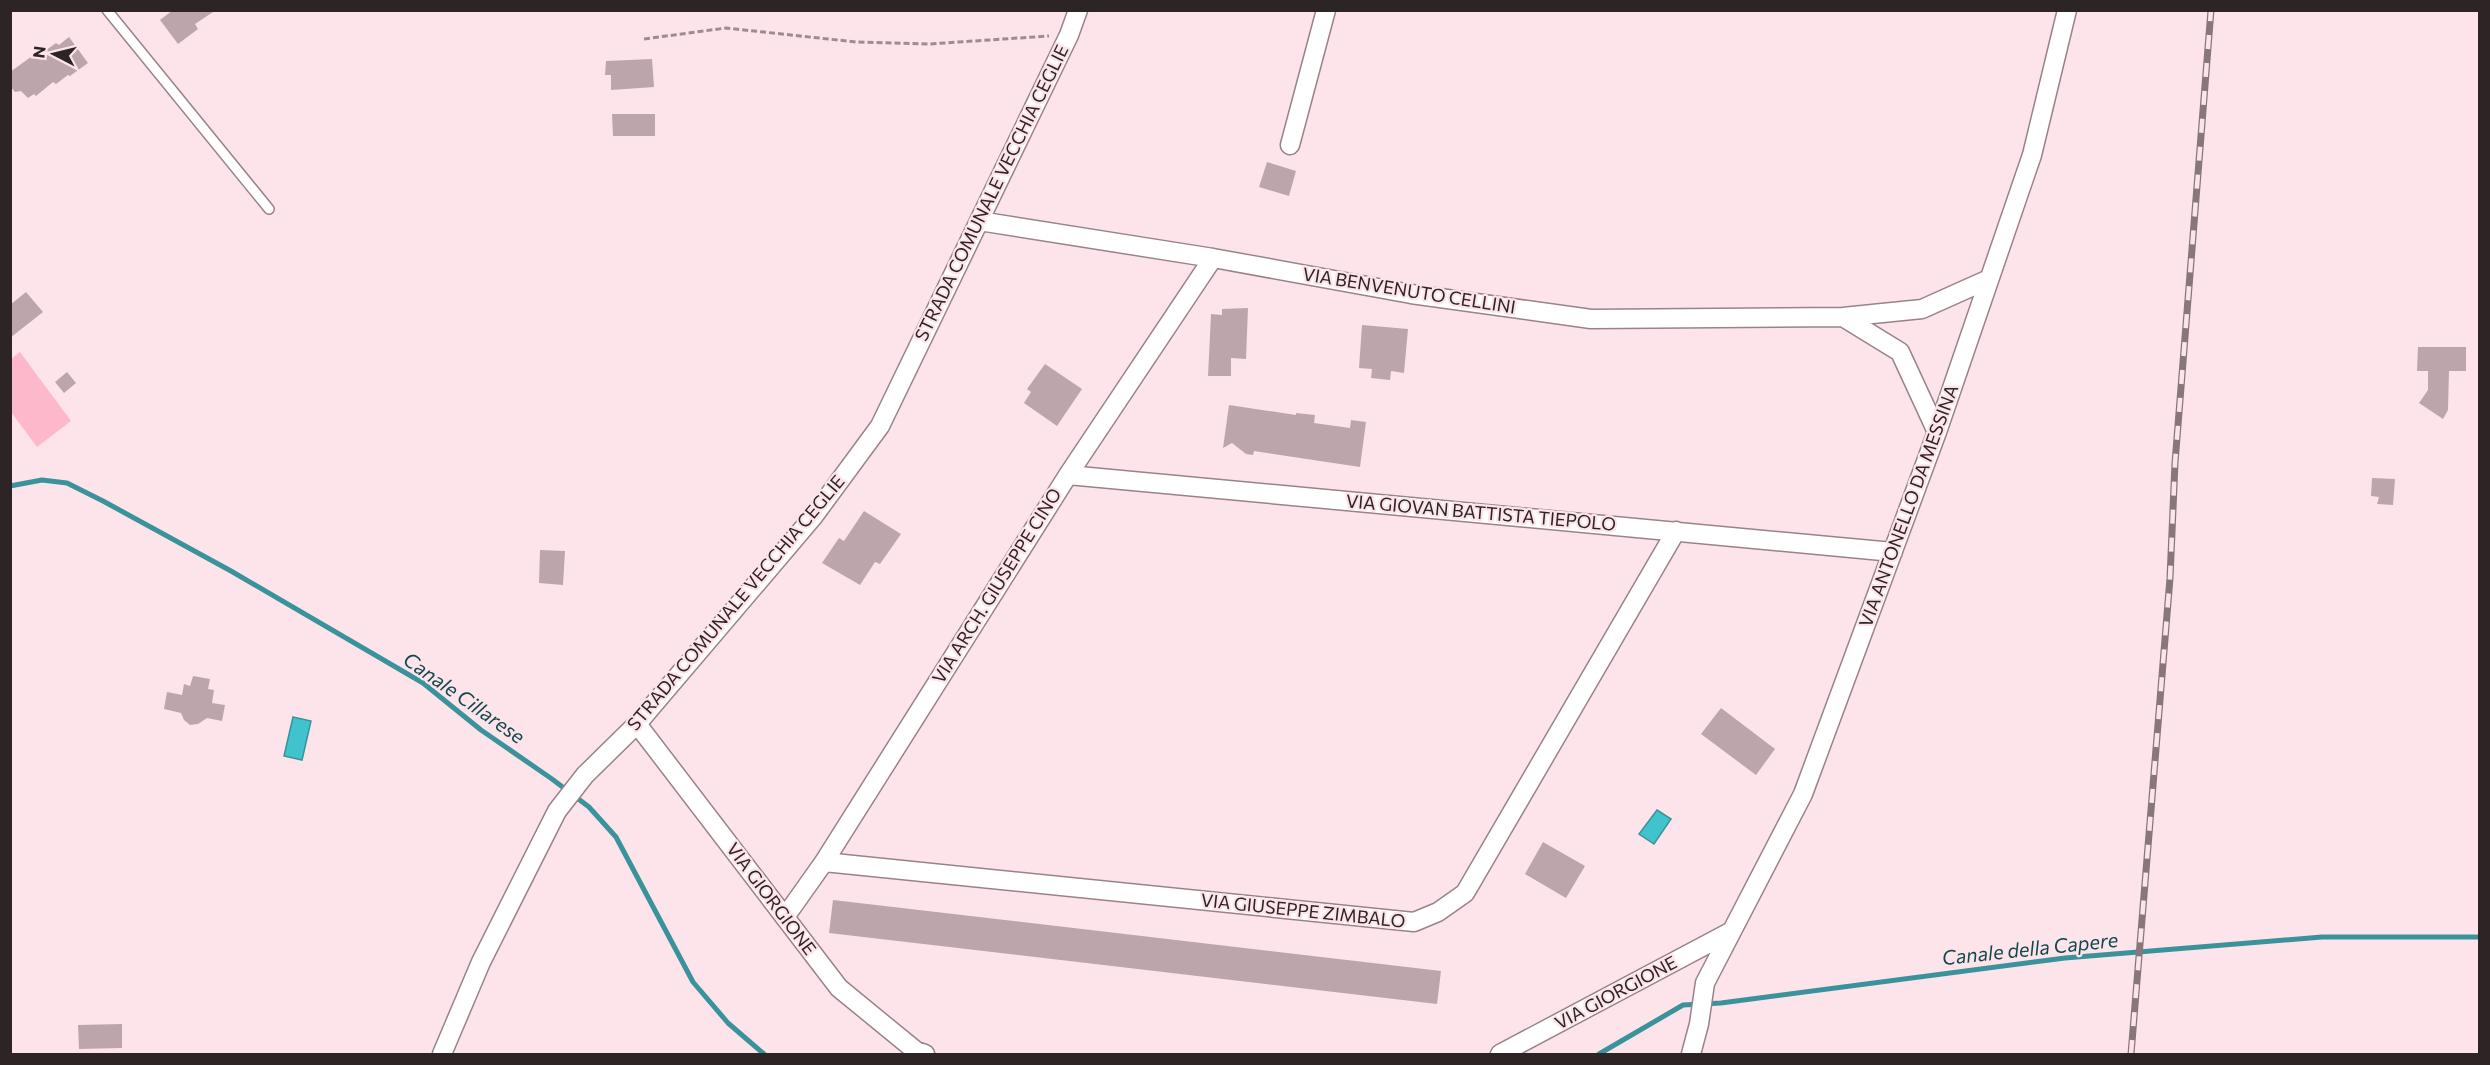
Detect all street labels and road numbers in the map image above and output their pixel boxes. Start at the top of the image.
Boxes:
street label: STRADA COMUNALE VECCHIA CEGLIE [910,41,1073,344]
street label: VIA BENVENUTO CELLINI [1301,262,1517,318]
street label: VIA ANTONELLO DA MESSINA [1854,381,1962,630]
street label: STRADA COMUNALE VECCHIA CEGLIE [622,470,849,735]
street label: VIA ARCH. GIUSEPPE CINO [927,484,1065,687]
street label: VIA GIOVAN BATTISTA TIEPOLO [1345,489,1617,535]
street label: VIA GIORGIONE [722,838,821,959]
street label: VIA GIUSEPPE ZIMBALO [1200,888,1406,932]
street label: VIA GIORGIONE [1551,951,1680,1034]

